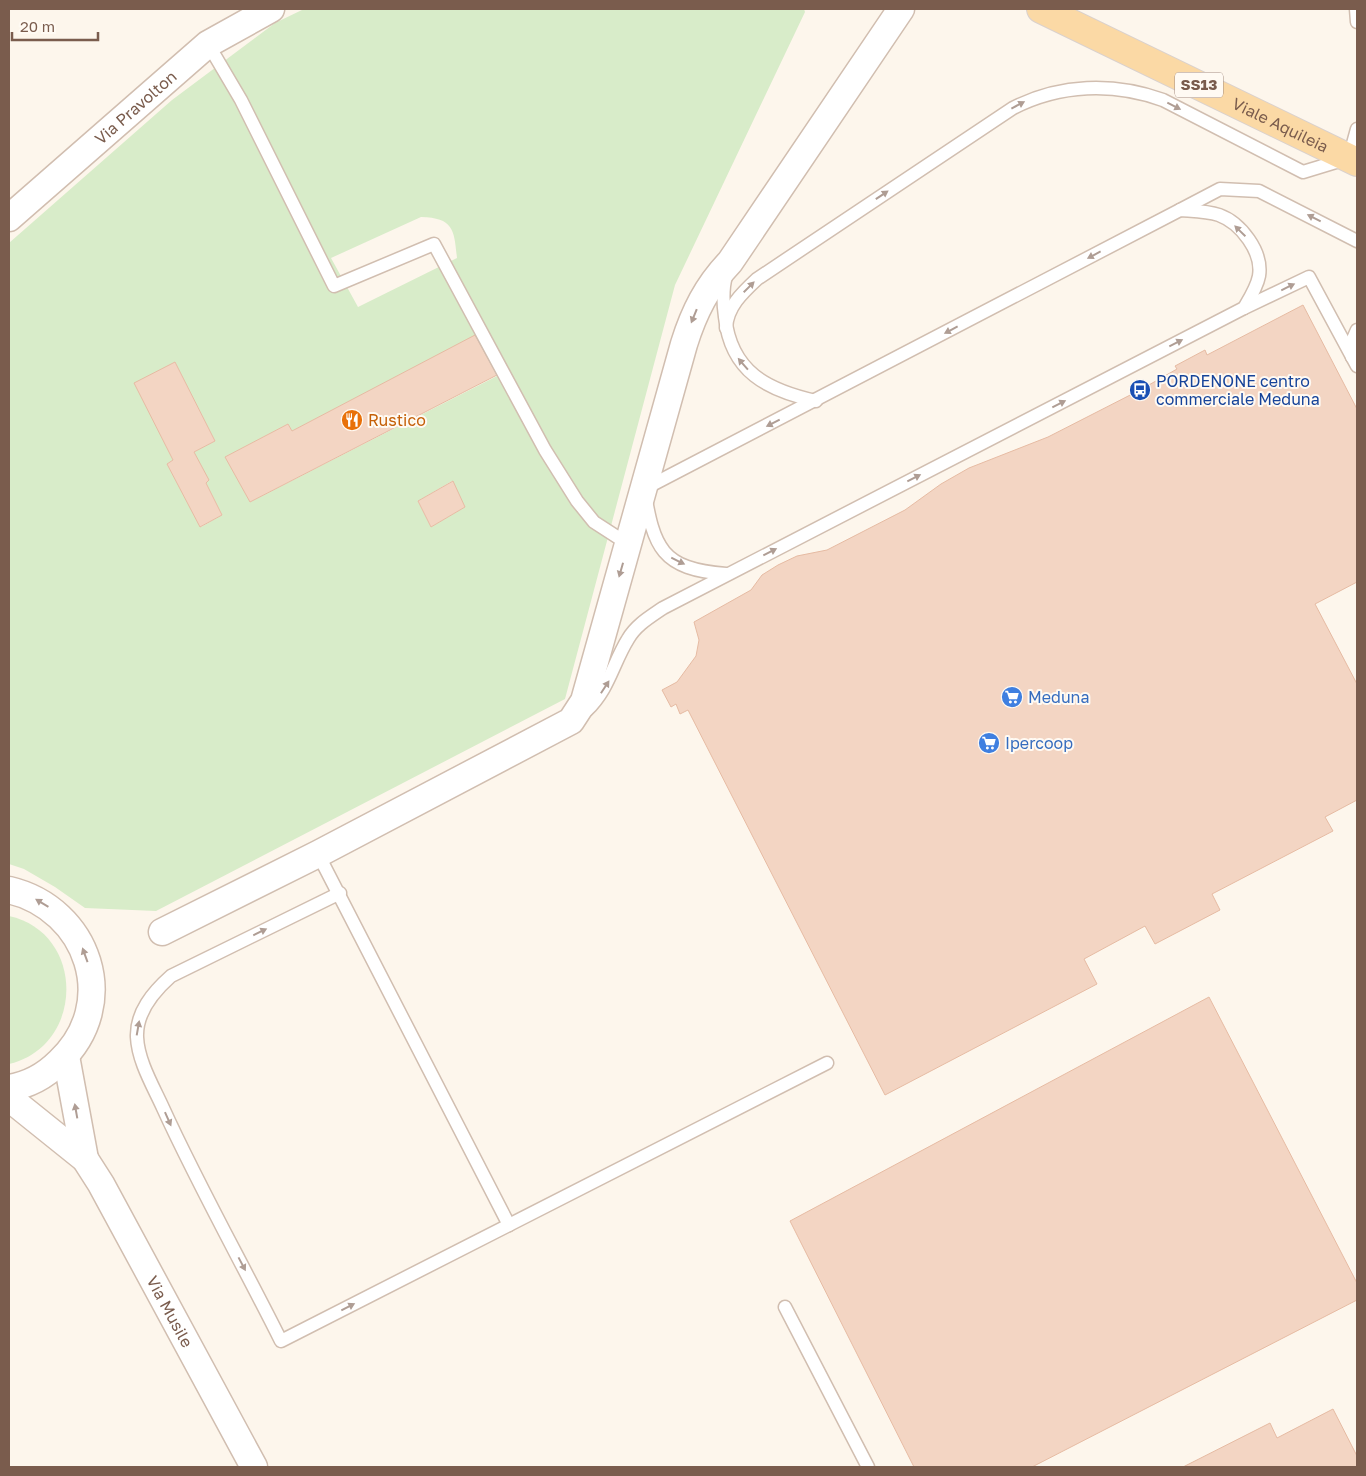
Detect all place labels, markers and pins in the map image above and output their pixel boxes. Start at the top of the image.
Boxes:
place label: PORDENONE centro commerciale Meduna [1156,371,1320,409]
bus stop icon: PORDENONE centro commerciale Meduna [1128,378,1152,402]
restaurant icon: Rustico [340,408,364,432]
place label: Rustico [368,410,426,430]
supermarket icon: Meduna [1000,685,1024,709]
place label: Meduna [1028,687,1089,707]
supermarket icon: Ipercoop [977,731,1001,755]
place label: Ipercoop [1005,733,1073,753]

